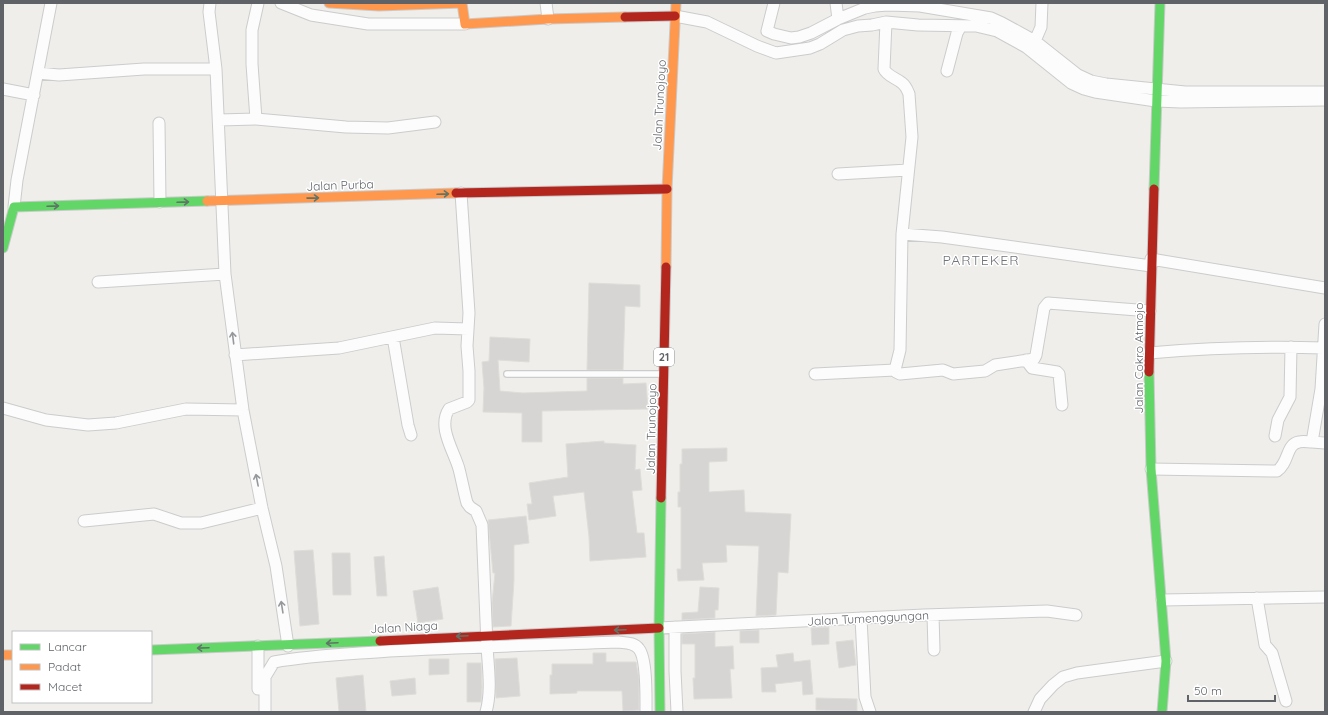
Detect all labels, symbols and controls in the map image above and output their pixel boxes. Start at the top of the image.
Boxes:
street label: Jalan Trunojoyo [649,59,669,151]
street label: Jalan Purba [306,176,374,194]
one-way arrow [436,190,449,198]
one-way arrow [306,195,319,202]
one-way arrow [176,198,189,205]
one-way arrow [46,202,59,209]
district label: PARTEKER [942,251,1020,269]
street label: Jalan Cokro Atmojo [1131,302,1146,414]
one-way arrow [229,332,237,345]
road number: 21 [654,348,674,366]
street label: Jalan Trunojoyo [643,383,659,475]
one-way arrow [252,473,260,486]
one-way arrow [278,601,286,614]
street label: Jalan Tumenggungan [807,607,929,629]
street label: Jalan Niaga [370,618,438,636]
one-way arrow [614,626,627,633]
legend [12,631,152,703]
one-way arrow [456,633,469,640]
text: Lancar [48,639,87,654]
one-way arrow [326,640,339,647]
one-way arrow [197,644,210,652]
text: Padat [48,659,81,674]
scale bar [1188,677,1275,703]
text: Macet [48,679,82,694]
text: 50 m [1194,683,1222,698]

